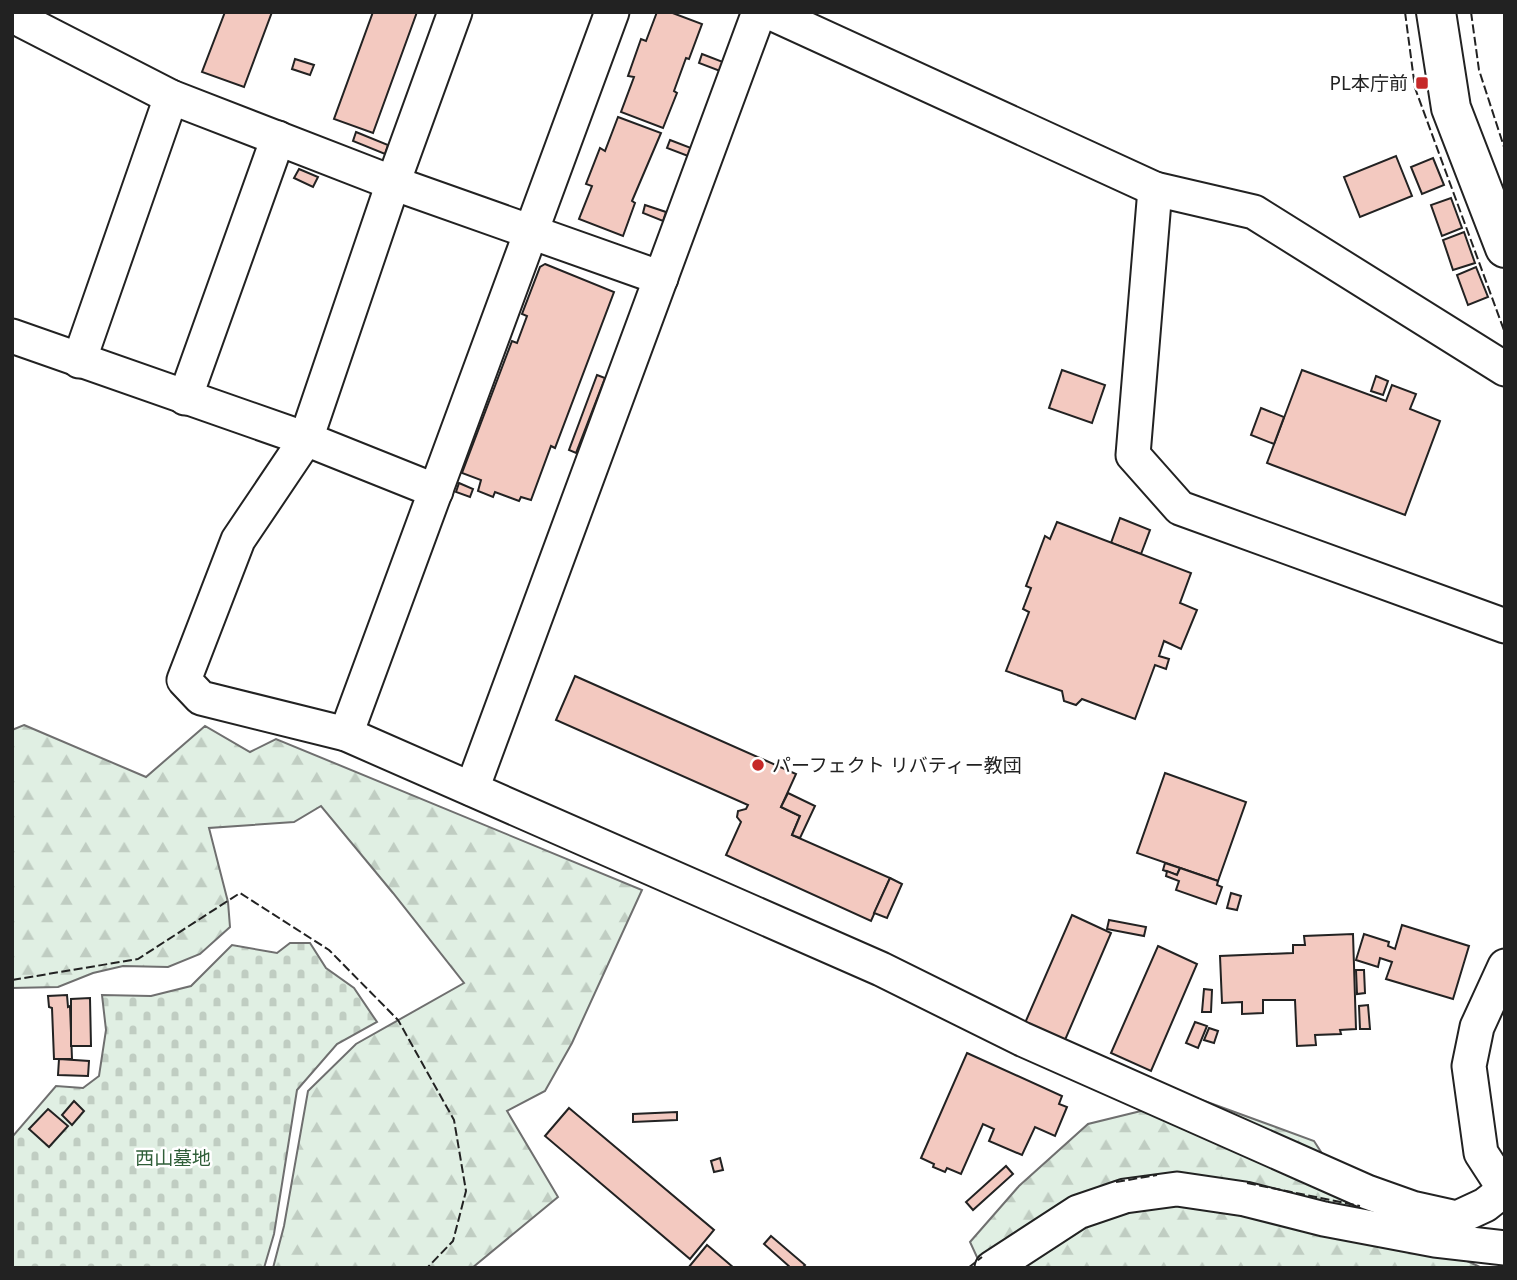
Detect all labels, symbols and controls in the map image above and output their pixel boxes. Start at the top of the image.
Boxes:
place label: PL本庁前 [1330,70,1408,96]
marker: PL本庁前 [1414,75,1430,91]
place label: パーフェクト リバティー教団 [772,752,1022,778]
marker: パーフェクト リバティー教団 [750,757,766,773]
park label: 西山墓地 [135,1145,211,1171]

